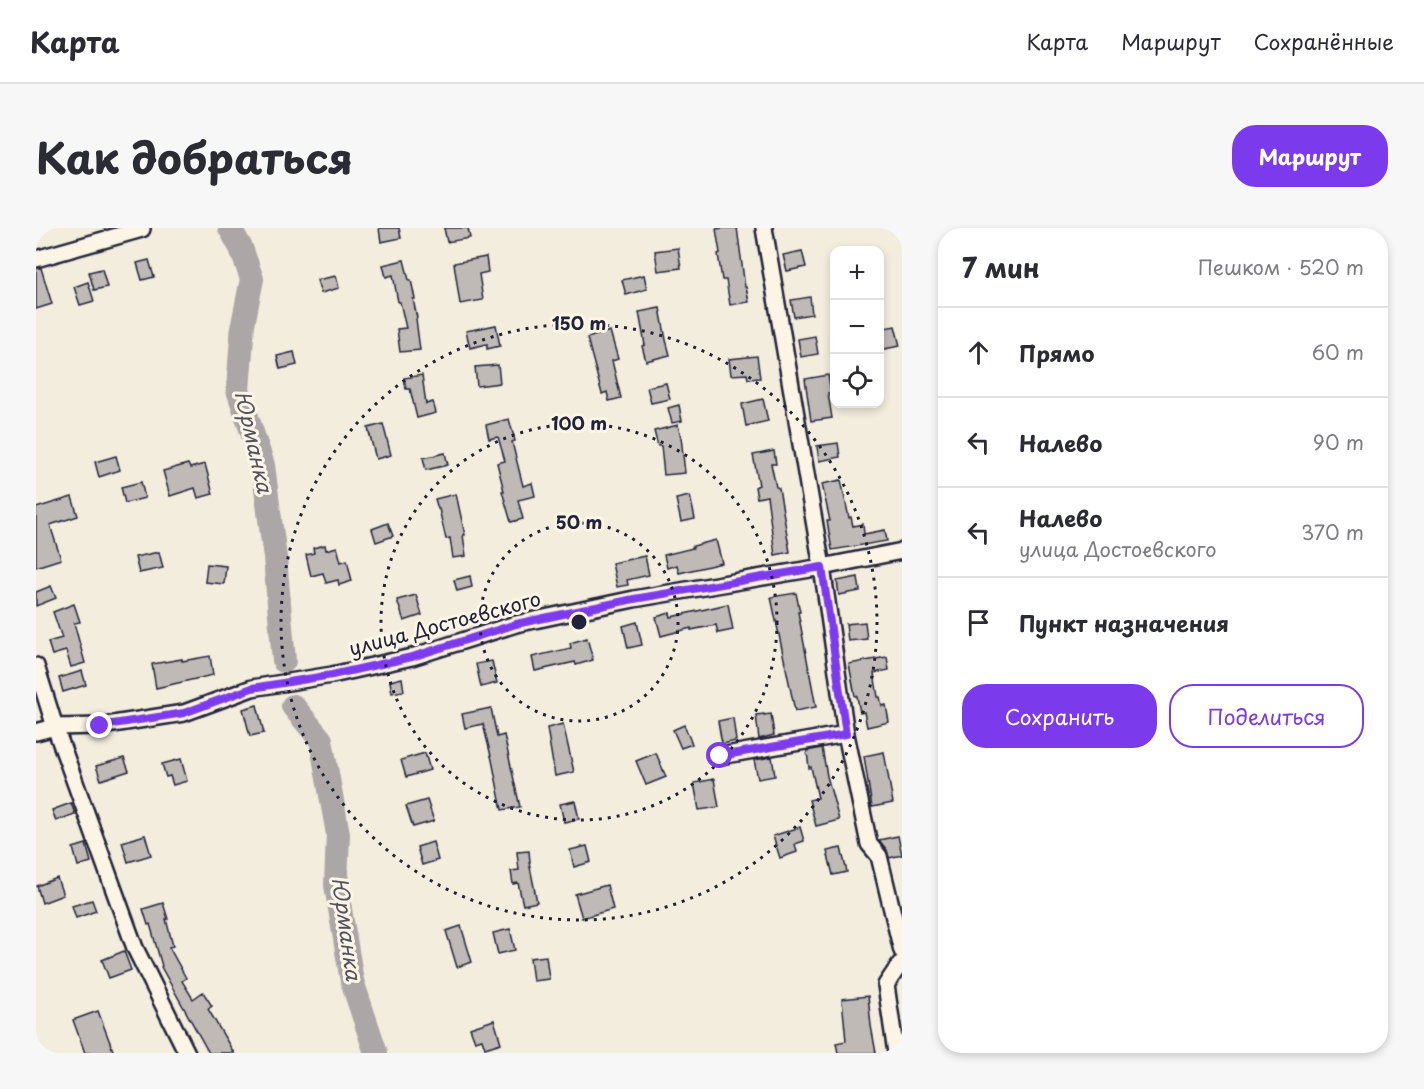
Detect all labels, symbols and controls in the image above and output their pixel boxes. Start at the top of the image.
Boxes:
text: Карта [30,20,120,63]
text: Карта [1027,25,1088,57]
text: Маршрут [1121,25,1221,57]
text: Сохранённые [1254,25,1394,57]
text: Как добраться [36,125,353,188]
button: Маршрут [1232,125,1388,187]
map controls [830,246,884,408]
button: + [830,246,884,300]
text: 7 мин [962,248,1040,287]
text: Пешком · 520 m [1198,252,1364,282]
button: − [830,300,884,354]
text: 150 m [552,309,606,336]
icon: ahead [962,336,995,369]
text: Прямо [1019,336,1094,369]
text: 60 m [1312,337,1364,367]
button: locate [830,354,884,408]
water label: Юрманка [228,387,282,497]
text: 100 m [551,409,607,436]
icon: left [962,426,995,459]
text: Налево [1019,426,1102,459]
text: 90 m [1313,427,1364,457]
text: Налево [1019,501,1102,534]
text: 50 m [556,508,602,535]
icon: left [962,516,995,549]
text: 370 m [1301,517,1364,547]
text: улица Достоевского [1019,534,1217,564]
street label: улица Достоевского [345,583,544,663]
icon: arrive [962,606,995,639]
text: Пункт назначения [1019,606,1229,639]
centre of rings [569,612,589,632]
button: Сохранить [962,684,1157,748]
button: Поделиться [1169,684,1364,748]
route end [86,712,112,738]
route start [706,742,732,768]
water label: Юрманка [325,875,371,983]

